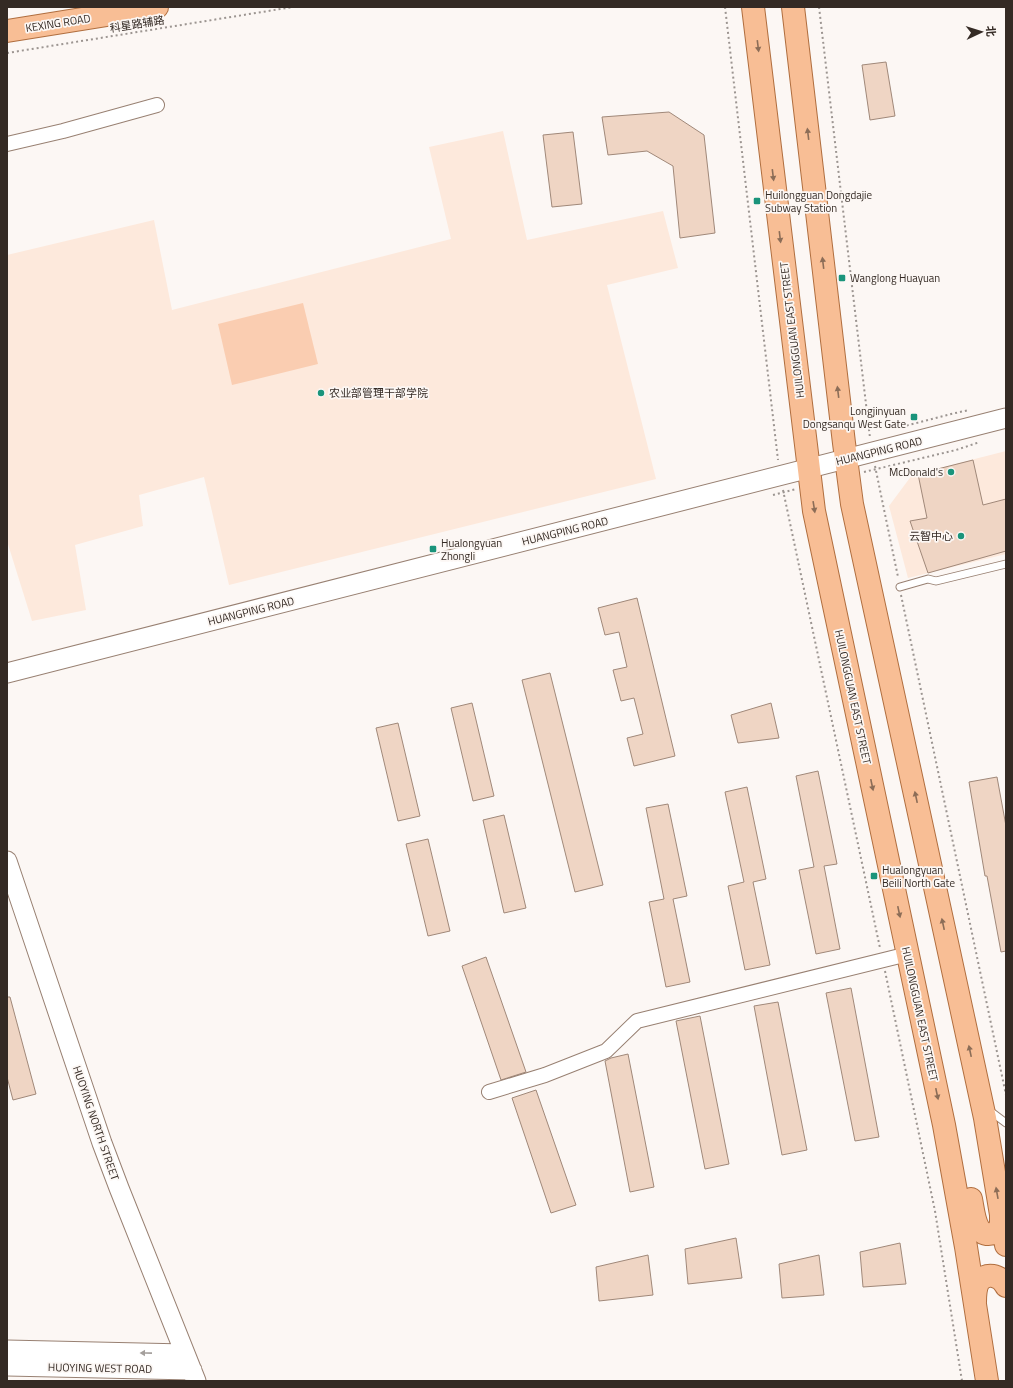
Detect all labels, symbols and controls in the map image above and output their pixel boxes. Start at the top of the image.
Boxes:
street label: KEXING ROAD [24,10,92,36]
street label: 科星路辅路 [109,12,165,36]
north arrow [961,12,1001,52]
text: 北 [983,25,999,37]
one-way arrow [754,40,761,52]
one-way arrow [805,128,811,140]
one-way arrow [770,169,776,181]
place label: Huilongguan Dongdajie Subway Station [765,187,873,216]
marker: Huilongguan Dongdajie Subway Station [752,196,762,206]
one-way arrow [777,231,784,243]
one-way arrow [820,257,826,269]
street label: HUILONGGUAN EAST STREET [776,261,808,399]
place label: Wanglong Huayuan [850,270,940,286]
marker: Wanglong Huayuan [837,273,847,283]
place label: 农业部管理干部学院 [329,385,428,401]
one-way arrow [835,386,841,398]
marker: 农业部管理干部学院 [316,388,326,398]
place label: Longjinyuan Dongsanqu West Gate [803,403,906,432]
marker: Longjinyuan Dongsanqu West Gate [909,412,919,422]
street label: HUANGPING ROAD [834,433,924,469]
place label: McDonald's [889,464,943,480]
marker: McDonald's [946,467,956,477]
one-way arrow [811,501,817,513]
street label: HUANGPING ROAD [520,513,610,549]
place label: 云智中心 [909,528,953,544]
marker: 云智中心 [956,531,966,541]
place label: Hualongyuan Zhongli [441,535,502,564]
marker: Hualongyuan Zhongli [428,544,438,554]
street label: HUANGPING ROAD [206,593,296,629]
street label: HUILONGGUAN EAST STREET [831,628,875,766]
one-way arrow [870,779,876,791]
one-way arrow [912,791,918,803]
place label: Hualongyuan Beili North Gate [882,862,955,891]
marker: Hualongyuan Beili North Gate [869,871,879,881]
one-way arrow [896,906,902,918]
one-way arrow [940,918,946,930]
street label: HUILONGGUAN EAST STREET [898,945,942,1083]
one-way arrow [967,1045,973,1057]
street label: HUOYING NORTH STREET [69,1064,123,1183]
one-way arrow [935,1088,941,1100]
one-way arrow [994,1187,1000,1199]
one-way arrow [139,1350,152,1356]
street label: HUOYING WEST ROAD [48,1359,152,1377]

